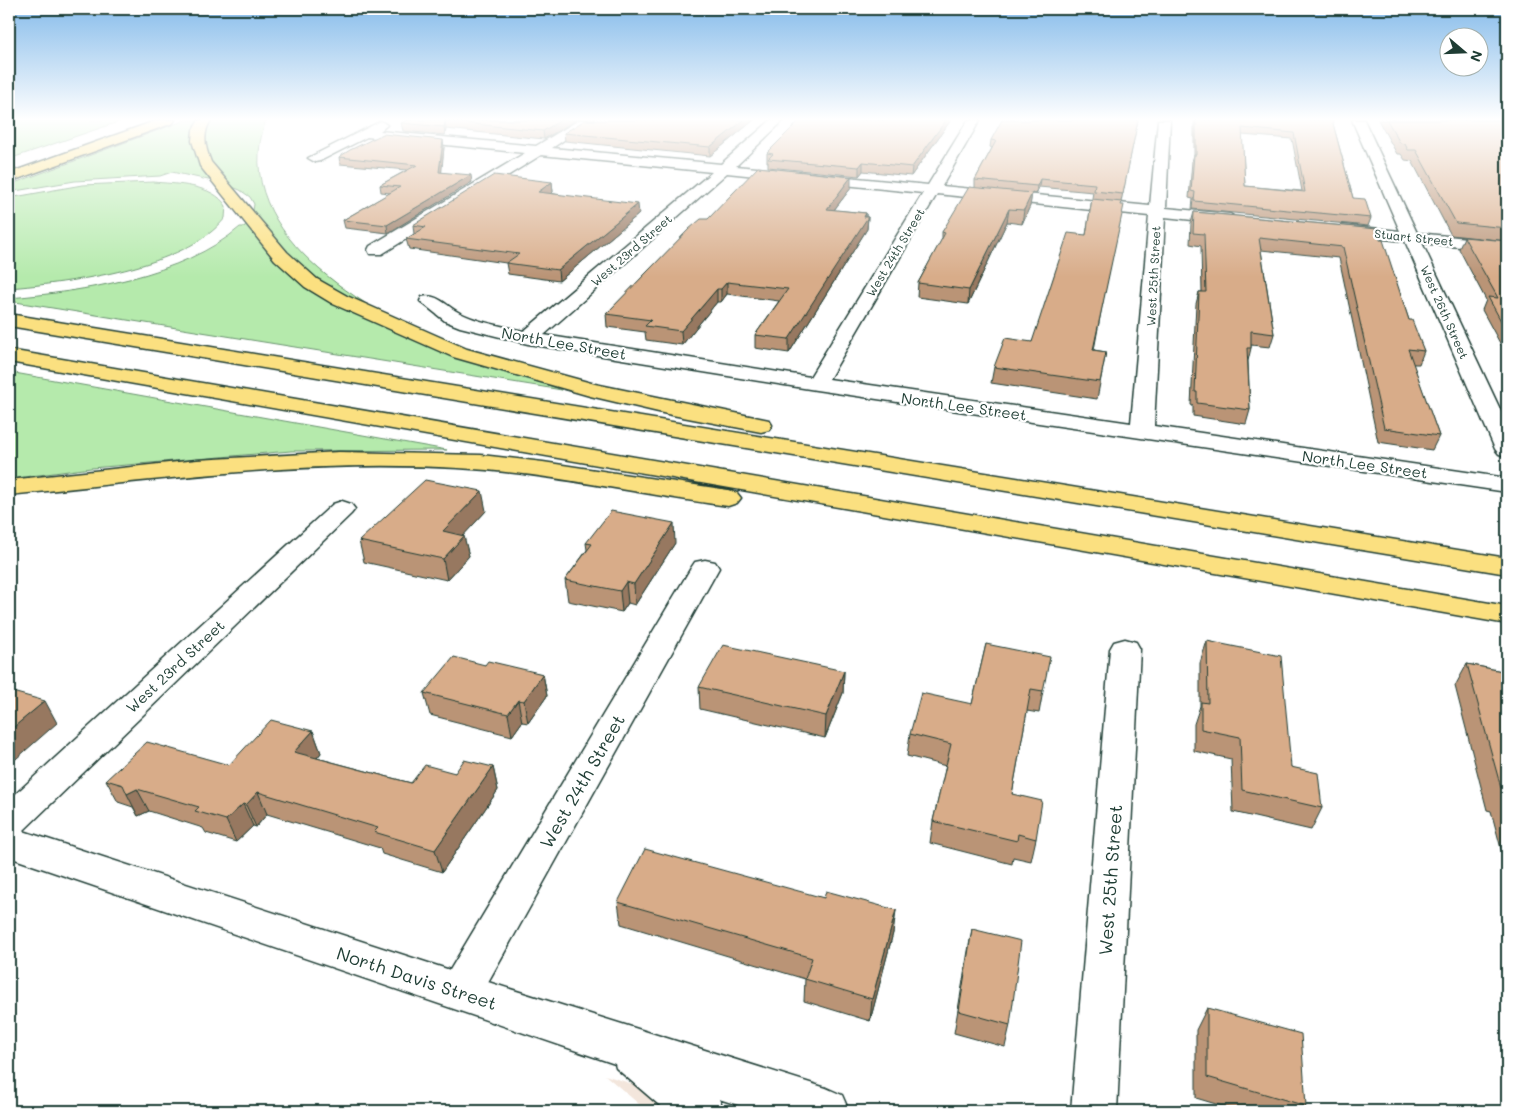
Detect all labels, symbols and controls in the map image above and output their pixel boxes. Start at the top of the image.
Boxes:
north arrow [1438,28,1488,78]
text: N [1466,48,1487,65]
street label: West 24th Street [862,205,928,299]
street label: West 23rd Street [587,210,675,290]
street label: West 25th Street [1142,225,1164,327]
street label: Stuart Street [1374,225,1454,249]
street label: West 26th Street [1417,263,1473,361]
street label: North Lee Street [500,322,628,364]
street label: North Lee Street [900,387,1028,425]
street label: North Lee Street [1301,445,1429,483]
street label: West 23rd Street [121,615,229,717]
street label: West 24th Street [534,710,630,852]
street label: West 25th Street [1093,804,1127,956]
street label: North Davis Street [334,941,500,1015]

